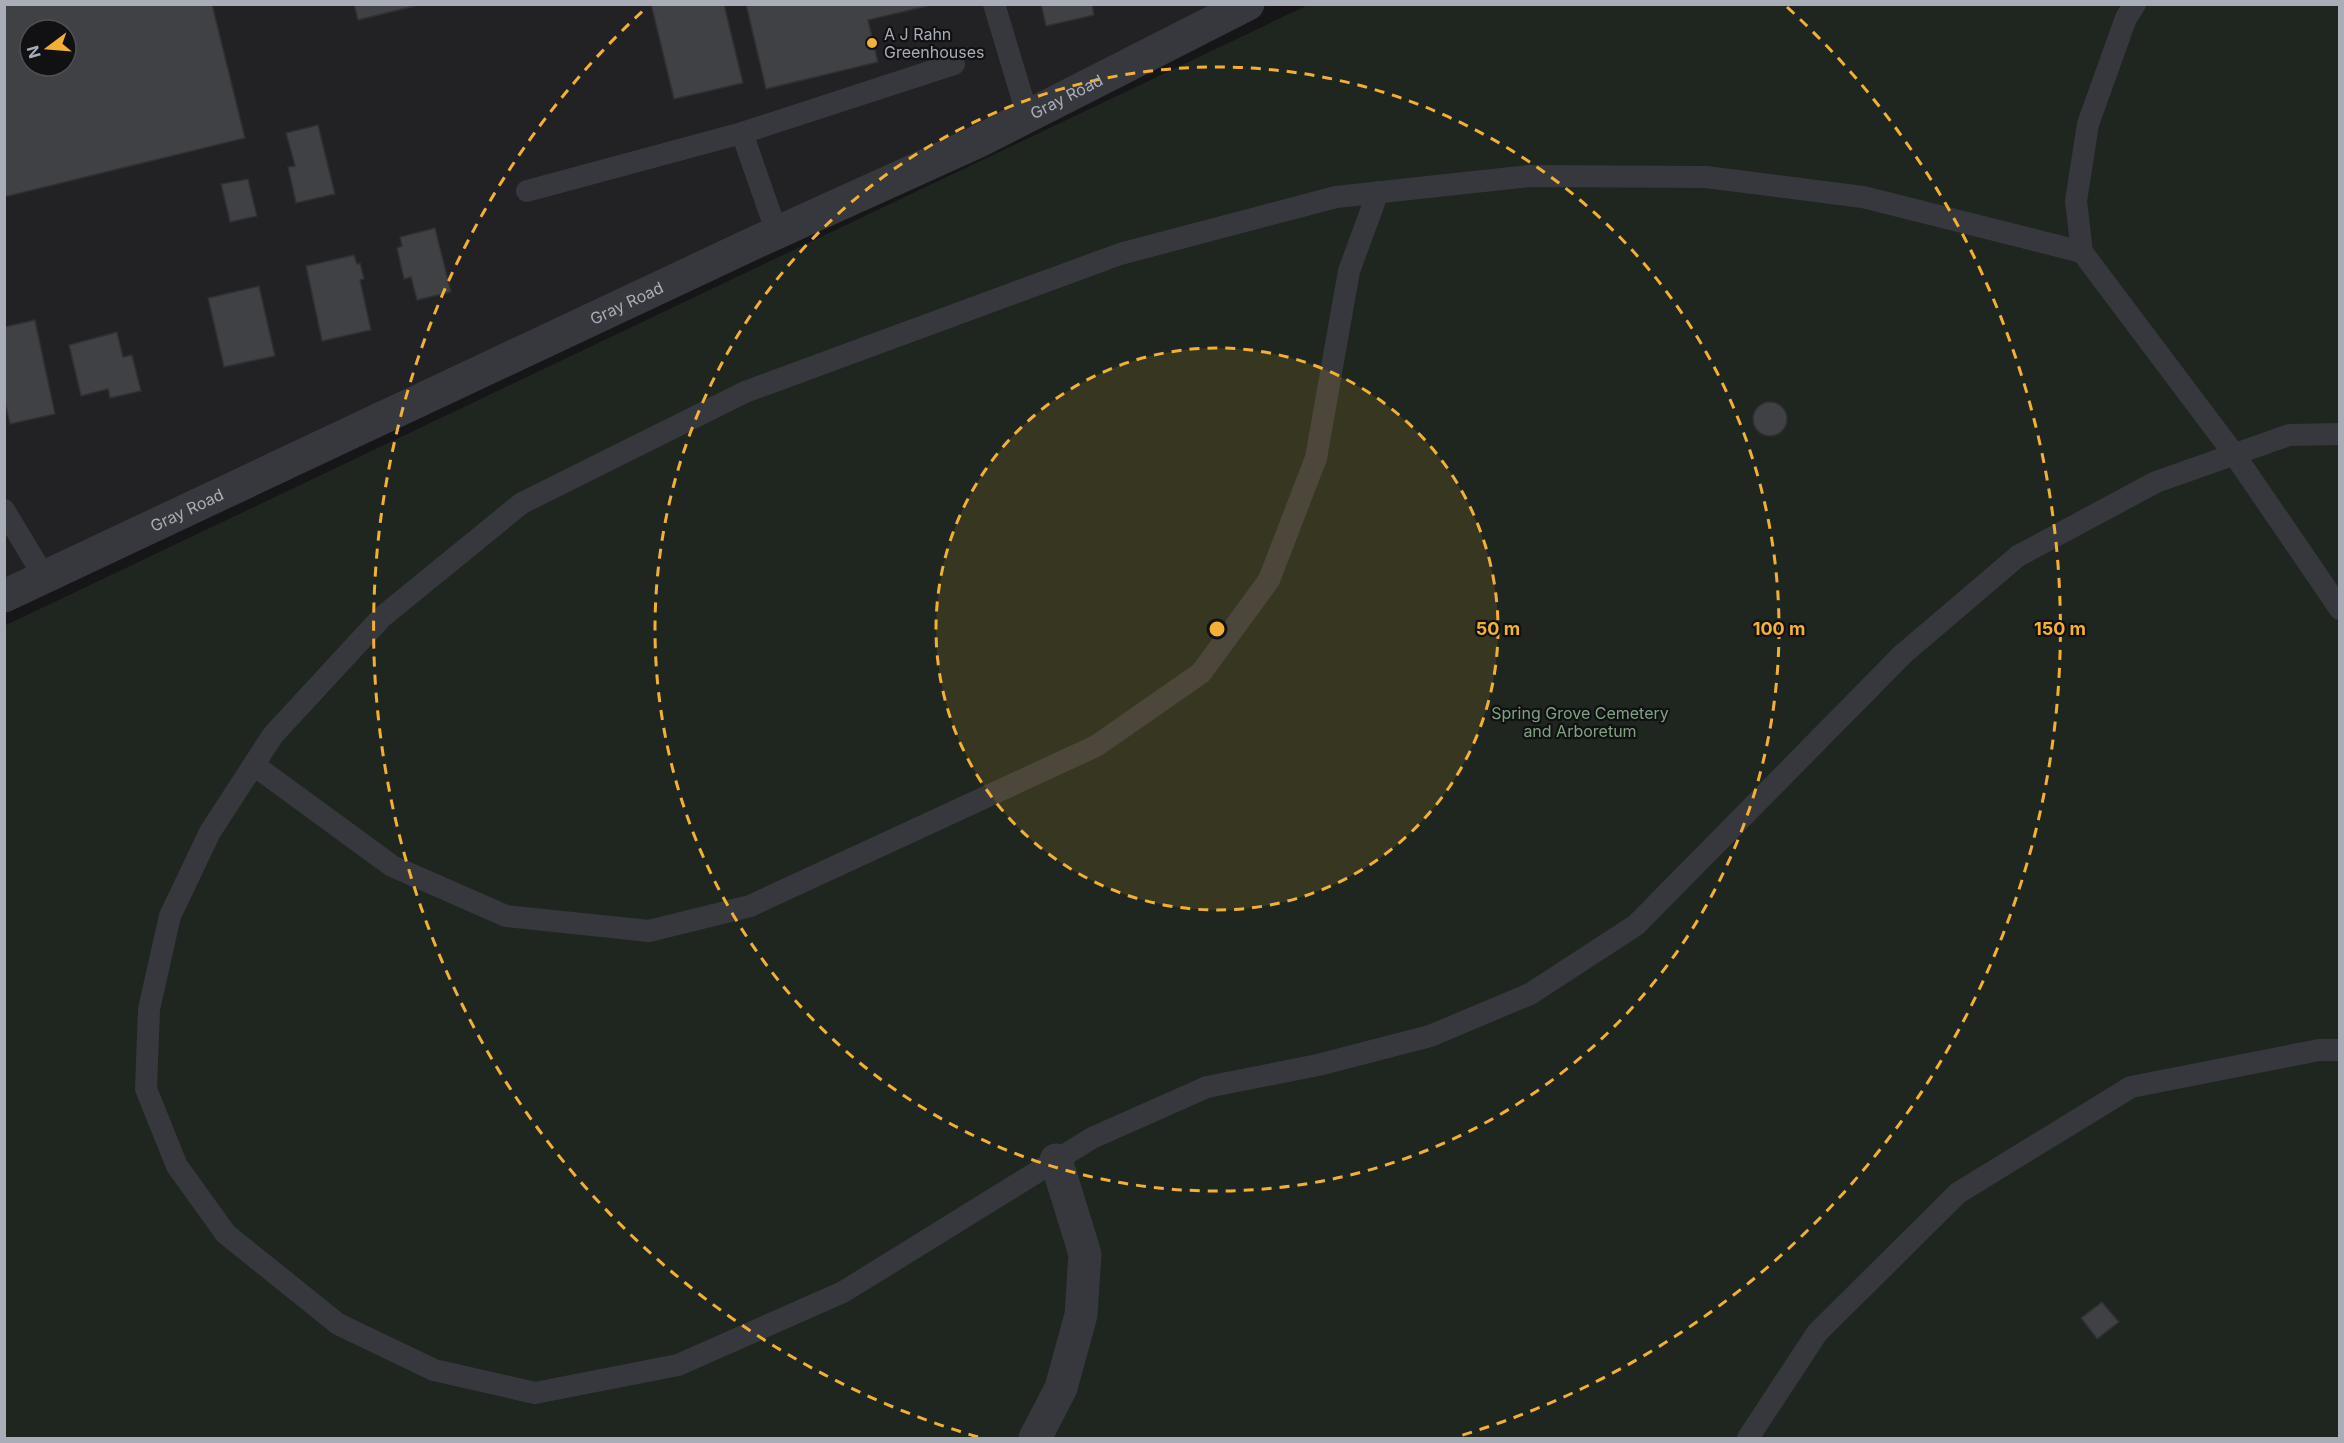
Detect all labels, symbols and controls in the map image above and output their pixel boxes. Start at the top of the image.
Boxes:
north arrow [18,18,78,78]
place label: A J Rahn Greenhouses [884,24,985,62]
marker: A J Rahn Greenhouses [865,36,879,50]
text: N [22,44,45,61]
street label: Gray Road [1027,70,1106,123]
street label: Gray Road [587,277,666,329]
street label: Gray Road [147,484,227,536]
text: 50 m [1476,618,1520,639]
text: 100 m [1753,618,1805,639]
text: 150 m [2034,618,2086,639]
centre of rings [1207,619,1227,639]
park label: Spring Grove Cemetery and Arboretum [1491,703,1669,741]

